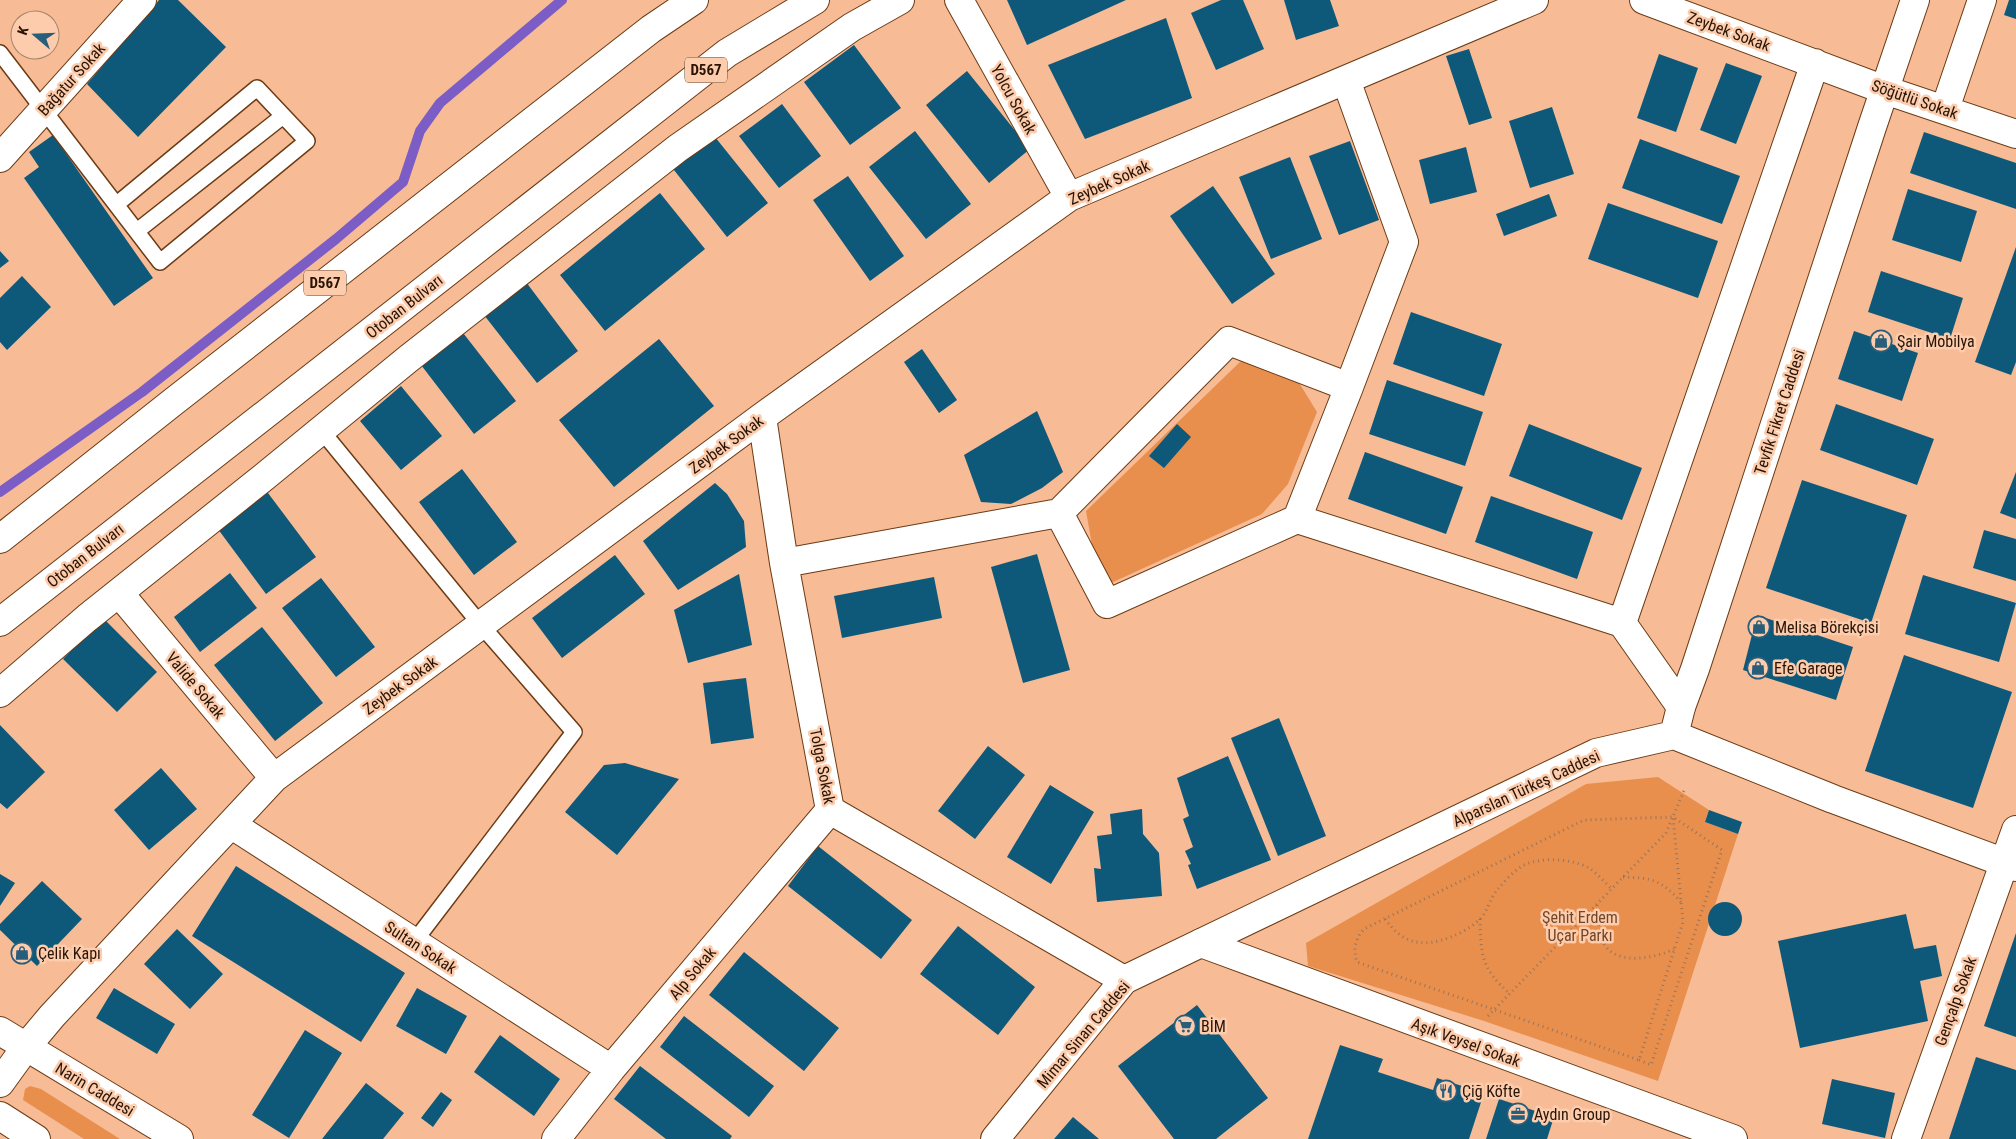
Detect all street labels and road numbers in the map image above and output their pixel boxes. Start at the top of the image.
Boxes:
street label: Zeybek Sokak [1685,8,1774,56]
street label: Bağatur Sokak [34,38,110,120]
road number: D567 [685,58,727,82]
street label: Yolcu Sokak [987,61,1041,138]
street label: Söğütlü Sokak [1869,76,1961,123]
street label: Zeybek Sokak [1066,156,1154,209]
road number: D567 [304,270,346,296]
street label: Otoban Bulvarı [362,270,447,342]
street label: Tevfik Fikret Caddesi [1750,347,1809,477]
street label: Zeybek Sokak [686,411,768,478]
street label: Otoban Bulvarı [43,519,128,591]
street label: Valide Sokak [162,648,229,723]
street label: Zeybek Sokak [360,652,442,719]
street label: Tolga Sokak [806,727,839,806]
street label: Alparslan Türkeş Caddesi [1450,746,1603,831]
street label: Sultan Sokak [381,917,461,978]
street label: Alp Sokak [665,943,720,1004]
street label: Gençalp Sokak [1931,953,1981,1048]
street label: Mimar Sinan Caddesi [1033,977,1134,1092]
street label: Aşık Veysel Sokak [1409,1014,1524,1071]
street label: Narin Caddesi [52,1058,138,1120]

